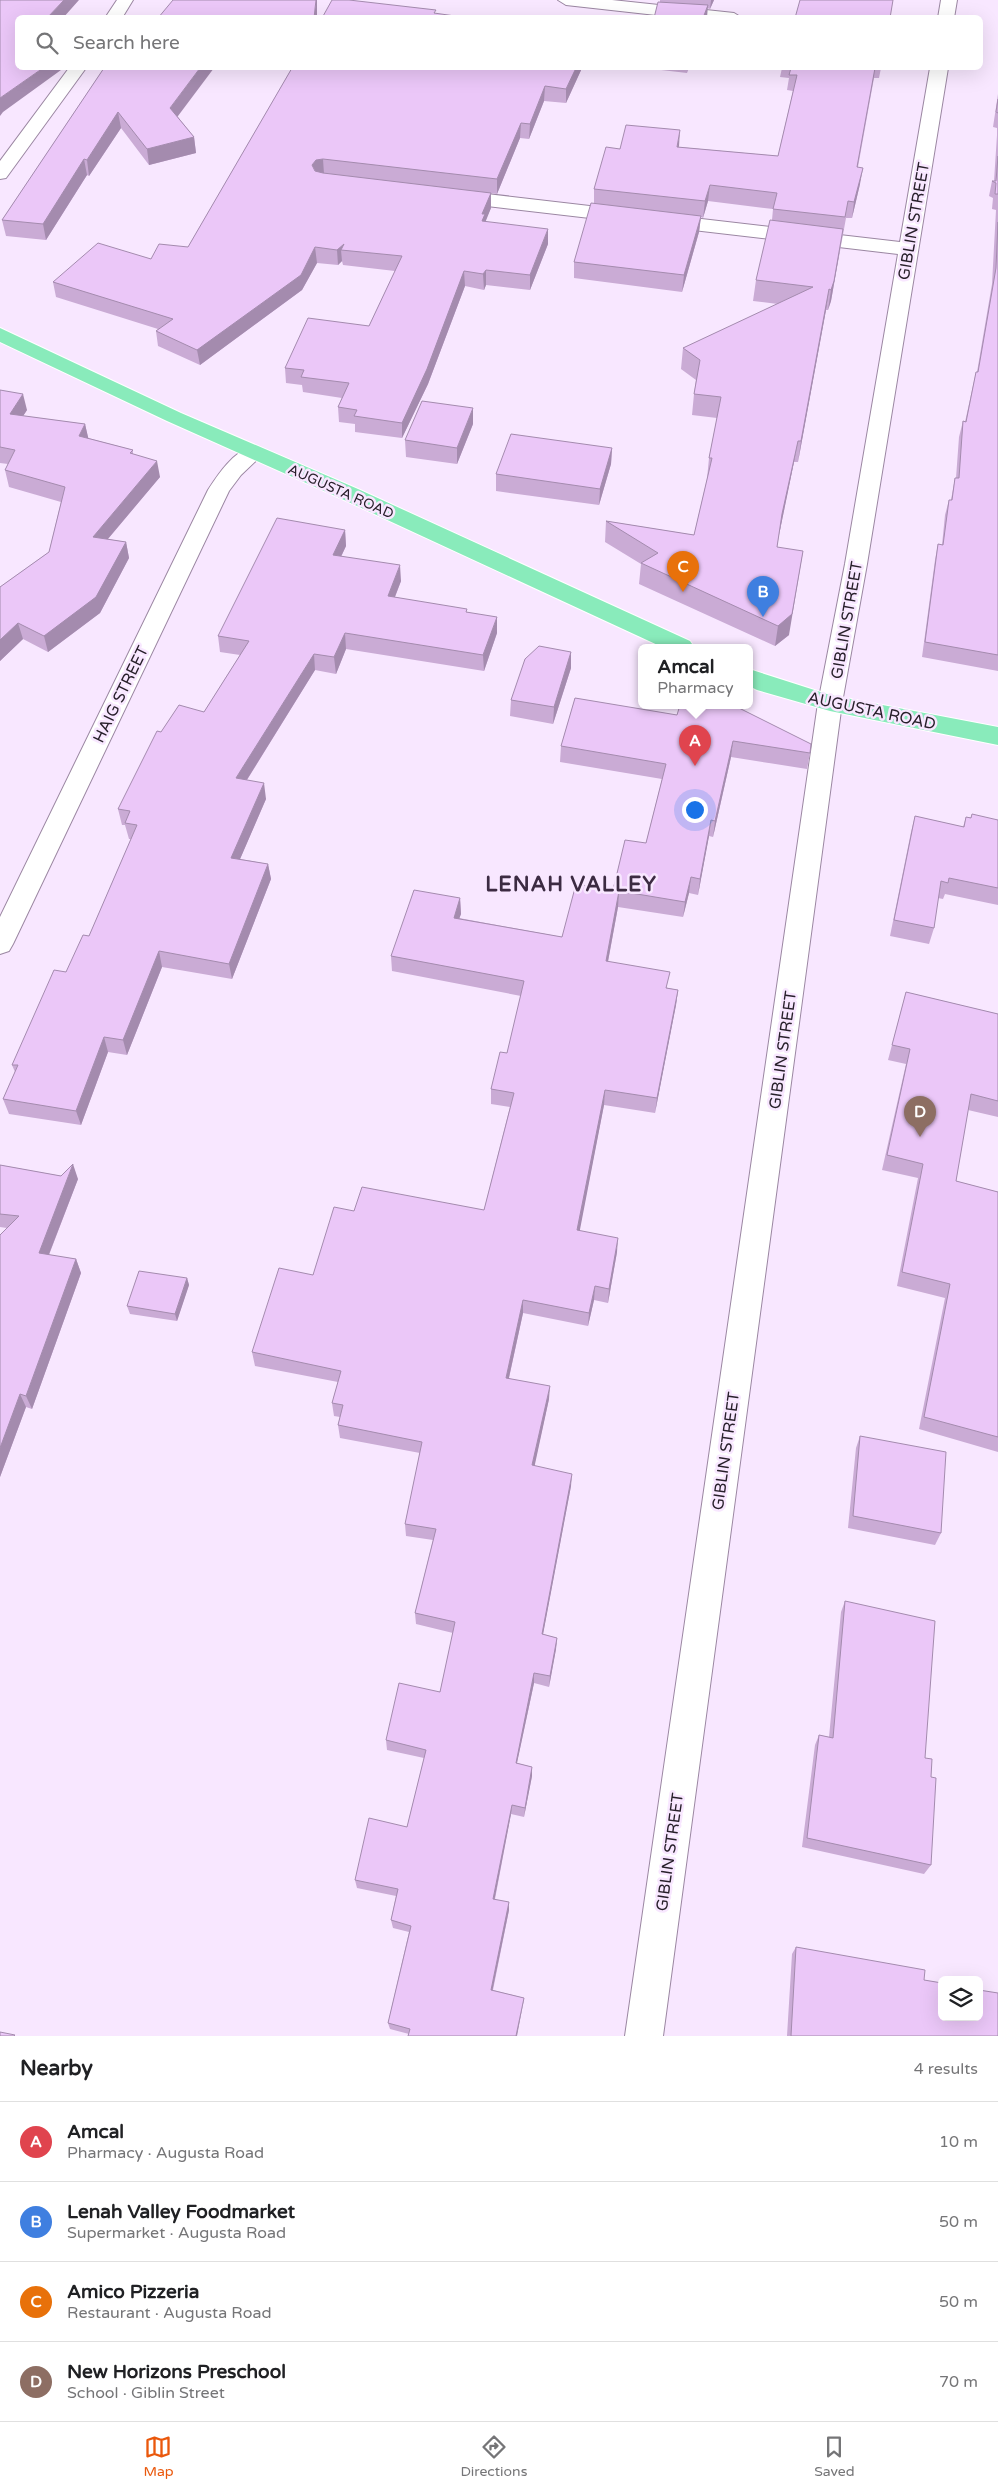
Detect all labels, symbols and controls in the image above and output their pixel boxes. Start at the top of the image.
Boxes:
search box [15,15,983,70]
icon: search [33,29,61,57]
text: Search here [73,32,180,54]
street label: GIBLIN STREET [894,161,934,282]
street label: AUGUSTA ROAD [285,461,396,522]
pin: C [667,551,699,592]
street label: GIBLIN STREET [827,560,867,681]
pin: B [747,576,779,617]
street label: HAIG STREET [89,642,153,746]
popup [638,644,753,709]
text: Amcal [657,656,714,678]
text: Pharmacy [657,678,734,698]
street label: AUGUSTA ROAD [806,688,938,734]
pin: A [679,725,711,766]
your location [682,797,708,823]
district label: LENAH VALLEY [485,872,657,897]
street label: GIBLIN STREET [765,990,801,1111]
pin: D [904,1096,936,1137]
street label: GIBLIN STREET [708,1391,744,1512]
street label: GIBLIN STREET [652,1792,688,1913]
map controls [938,1976,983,2021]
button: layers [938,1976,983,2021]
text: Nearby [20,2056,93,2081]
text: 4 results [914,2059,978,2079]
text: Amcal [67,2121,124,2143]
text: A [30,2132,42,2152]
text: 10 m [939,2132,978,2152]
text: Pharmacy · Augusta Road [67,2143,264,2163]
text: Lenah Valley Foodmarket [67,2201,295,2223]
text: B [30,2212,42,2232]
text: 50 m [939,2212,978,2232]
text: Supermarket · Augusta Road [67,2223,286,2243]
text: Amico Pizzeria [67,2281,200,2303]
text: C [30,2292,42,2312]
text: 50 m [939,2292,978,2312]
text: Restaurant · Augusta Road [67,2303,272,2323]
text: New Horizons Preschool [67,2361,286,2383]
text: D [30,2372,42,2392]
text: 70 m [939,2372,978,2392]
text: School · Giblin Street [67,2383,225,2403]
tab: Map [143,2433,174,2480]
tab: Directions [460,2433,527,2480]
tab: Saved [814,2433,855,2480]

